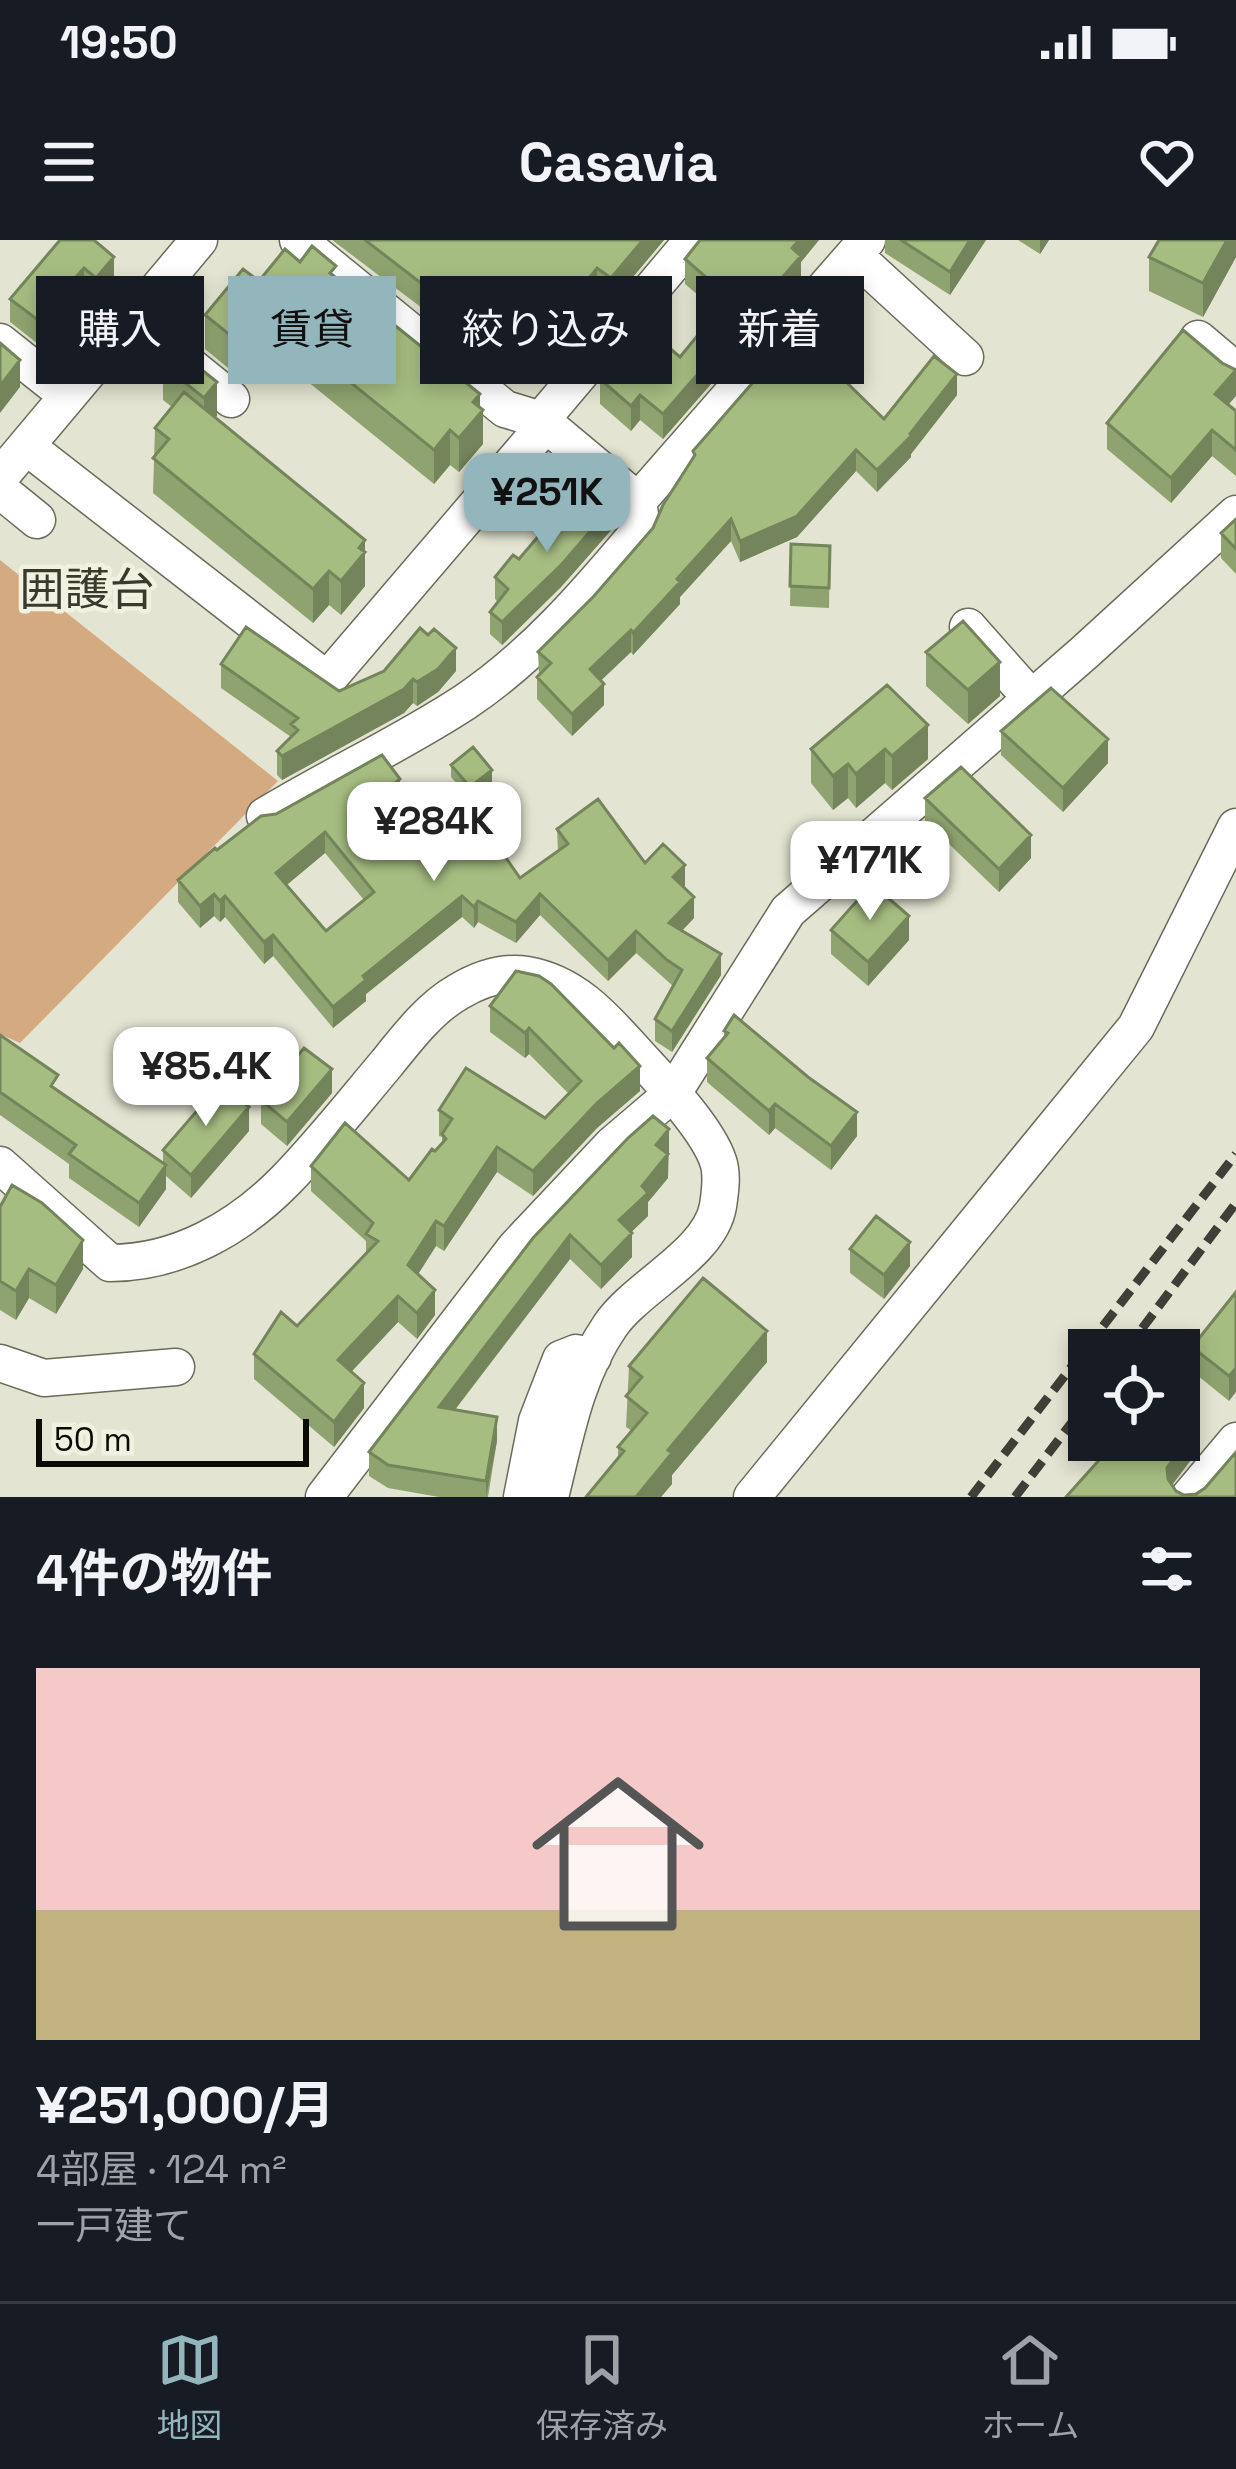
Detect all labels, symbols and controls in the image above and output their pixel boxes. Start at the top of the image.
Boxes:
text: 19:50 [60,14,178,71]
text: Casavia [519,128,717,197]
icon: menu [36,129,102,195]
icon: heart [1134,129,1200,195]
chip: 購入 [36,276,204,384]
chip: 賃貸 [228,276,396,384]
chip: 絞り込み [420,276,672,384]
chip: 新着 [696,276,864,384]
pin: ¥251K [463,453,631,555]
text: ¥251K [491,467,603,516]
district label: 囲護台 [19,561,155,618]
pin: ¥284K [350,782,518,884]
text: ¥284K [374,796,494,845]
pin: ¥171K [786,821,954,923]
text: ¥171K [817,835,923,884]
pin: ¥85.4K [108,1027,304,1129]
text: ¥85.4K [140,1041,272,1090]
map controls [1068,1329,1200,1461]
button: locate [1068,1329,1200,1461]
scale bar [36,1413,309,1466]
text: 50 m [54,1419,132,1461]
icon: filters [1134,1536,1200,1602]
text: 4件の物件 [36,1541,272,1606]
icon: home [510,1746,726,1962]
text: ¥251,000/月 [36,2073,335,2138]
text: 4部屋 · 124 m² [36,2145,287,2194]
text: 一戸建て [36,2201,192,2250]
tab: 地図 [157,2327,223,2447]
tab: 保存済み [536,2327,668,2447]
tab: ホーム [981,2327,1079,2447]

